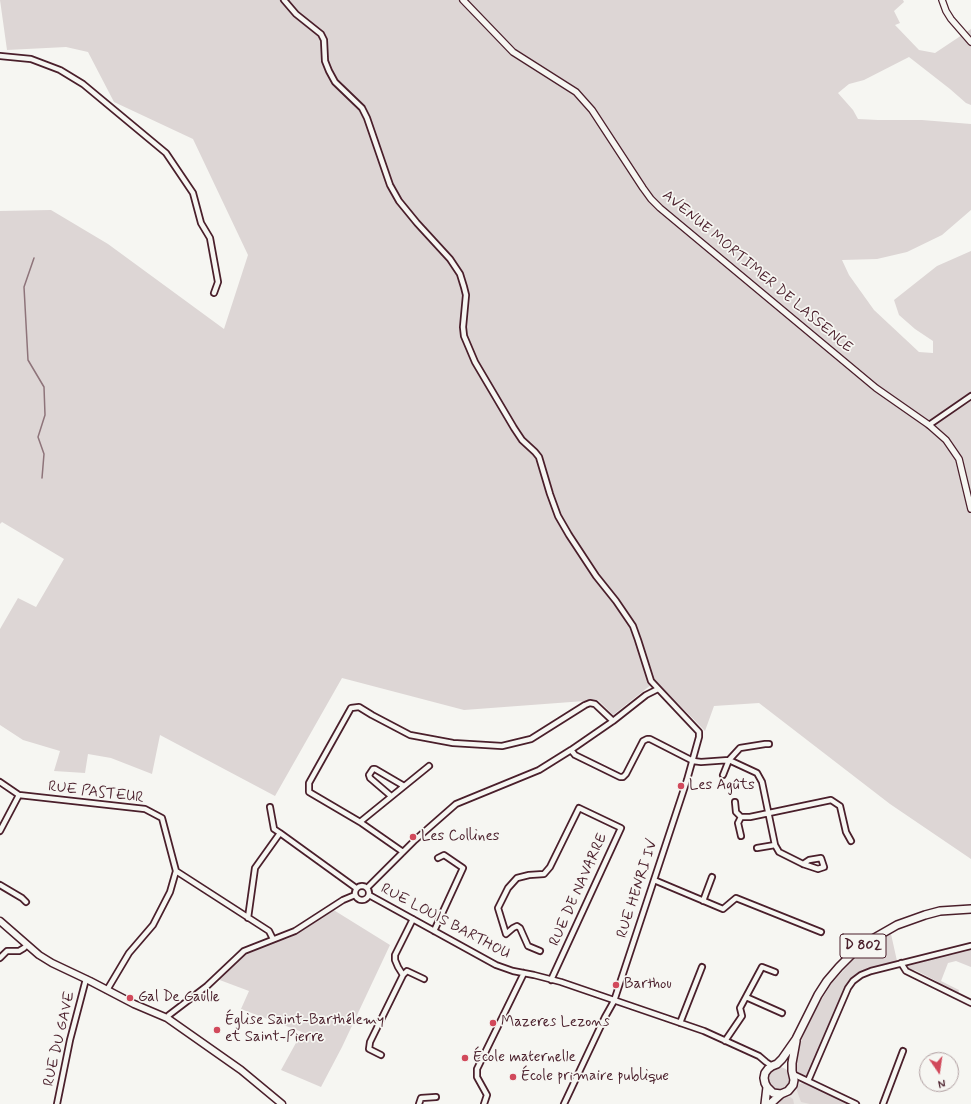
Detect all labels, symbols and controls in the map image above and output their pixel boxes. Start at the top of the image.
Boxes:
street label: AVENUE MORTIMER DE LASSENCE [658,187,856,357]
place label: Les Agûts [689,777,755,795]
street label: RUE PASTEUR [47,778,145,808]
marker: Les Agûts [676,781,686,791]
place label: Les Collines [421,828,500,846]
street label: RUE DE NAVARRE [546,831,612,949]
marker: Les Collines [408,832,418,842]
street label: RUE HENRI IV [614,837,662,941]
street label: RUE LOUIS BARTHOU [377,880,513,964]
road number: D 802 [840,934,886,958]
place label: Barthou [624,976,672,994]
marker: Barthou [611,980,621,990]
place label: Gal De Gaulle [138,989,220,1007]
street label: RUE DU GAVE [40,990,80,1088]
marker: Gal De Gaulle [125,993,135,1003]
place label: Église Saint-Barthélemy et Saint-Pierre [225,1012,384,1047]
place label: Mazeres Lezons [501,1014,610,1032]
marker: Mazeres Lezons [488,1018,498,1028]
marker: Église Saint-Barthélemy et Saint-Pierre [212,1025,222,1035]
place label: École maternelle [473,1049,576,1067]
north arrow [919,1052,959,1092]
marker: École maternelle [460,1053,470,1063]
place label: École primaire publique [521,1068,669,1086]
marker: École primaire publique [508,1072,518,1082]
text: N [936,1075,947,1090]

